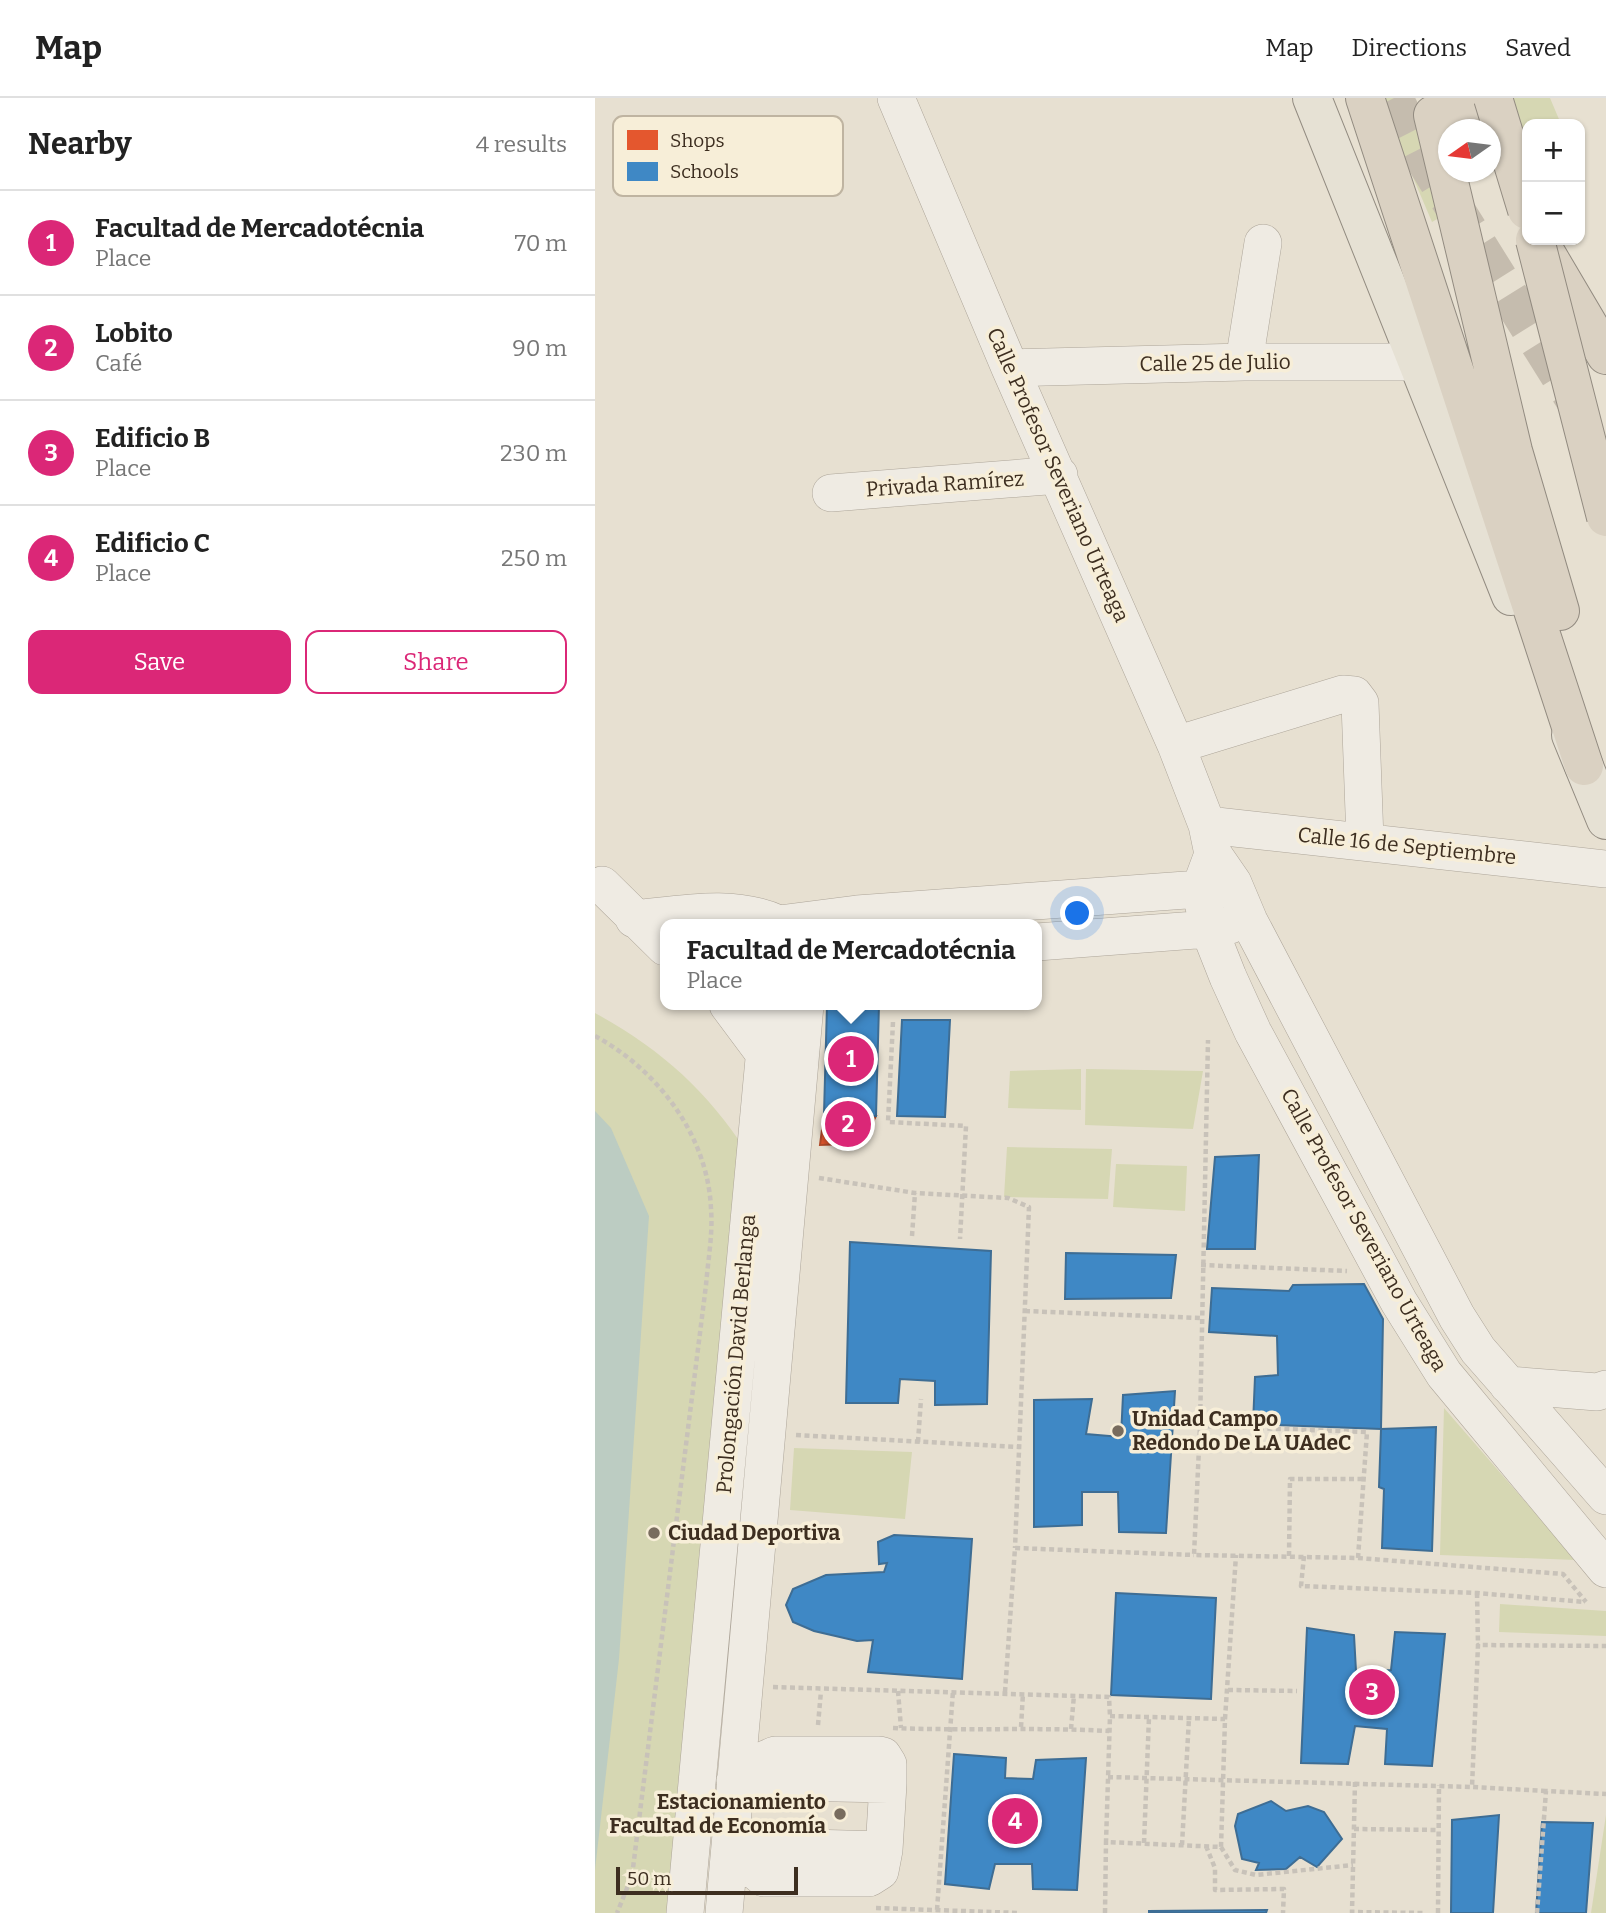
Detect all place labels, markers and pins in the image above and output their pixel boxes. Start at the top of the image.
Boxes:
pin: 1 [828,1033,874,1085]
pin: 2 [825,1098,871,1150]
place label: Unidad Campo Redondo De LA UAdeC [1132,1406,1351,1456]
marker: Unidad Campo Redondo De LA UAdeC [1110,1423,1126,1439]
place label: Ciudad Deportiva [668,1520,840,1546]
marker: Ciudad Deportiva [646,1525,662,1541]
pin: 3 [1349,1666,1395,1718]
place label: Estacionamiento Facultad de Economía [609,1789,826,1839]
pin: 4 [992,1795,1038,1847]
marker: Estacionamiento Facultad de Economía [832,1806,848,1822]

